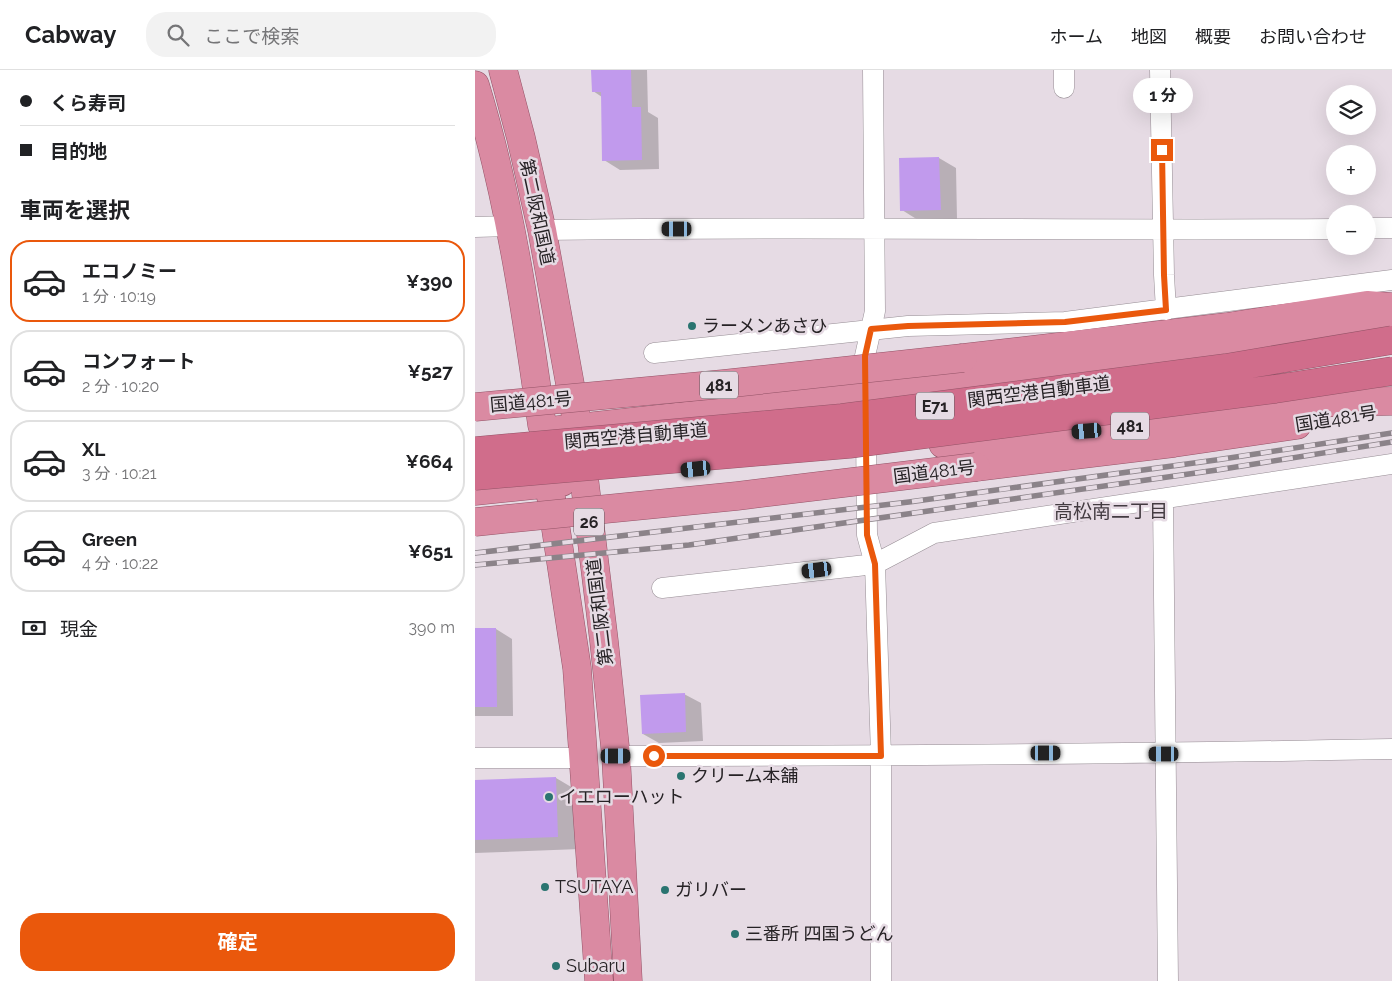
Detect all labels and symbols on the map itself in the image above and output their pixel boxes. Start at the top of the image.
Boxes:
callout: 1 分 [1132,78,1192,112]
route end [1151,139,1173,161]
street label: 第二阪和国道 [516,157,559,267]
car [662,222,692,237]
place label: ラーメンあさひ [702,315,827,336]
marker: ラーメンあさひ [686,320,698,332]
road number: 481 [700,372,738,398]
street label: 関西空港自動車道 [966,372,1112,411]
street label: 国道481号 [489,387,573,416]
road number: E71 [916,392,954,420]
street label: 国道481号 [1294,402,1378,435]
road number: 481 [1111,412,1149,440]
street label: 関西空港自動車道 [563,419,709,452]
car [1071,422,1102,440]
street label: 国道481号 [892,456,976,487]
car [680,460,711,478]
district label: 高松南二丁目 [1054,500,1168,522]
road number: 26 [574,508,604,536]
street label: 第二阪和国道 [583,557,617,667]
car [801,561,832,579]
route start [643,745,665,767]
car [1031,746,1061,761]
car [1149,747,1179,762]
car [601,749,631,764]
place label: クリーム本舗 [691,765,798,786]
marker: クリーム本舗 [675,770,687,782]
place label: イエローハット [559,786,684,807]
marker: イエローハット [543,791,555,803]
place label: TSUTAYA [555,876,633,897]
place label: ガリバー [675,879,747,900]
marker: TSUTAYA [539,881,551,893]
marker: ガリバー [659,884,671,896]
place label: 三番所 四国うどん [745,923,894,944]
marker: 三番所 四国うどん [729,928,741,940]
place label: Subaru [566,955,626,976]
marker: Subaru [550,960,562,972]

